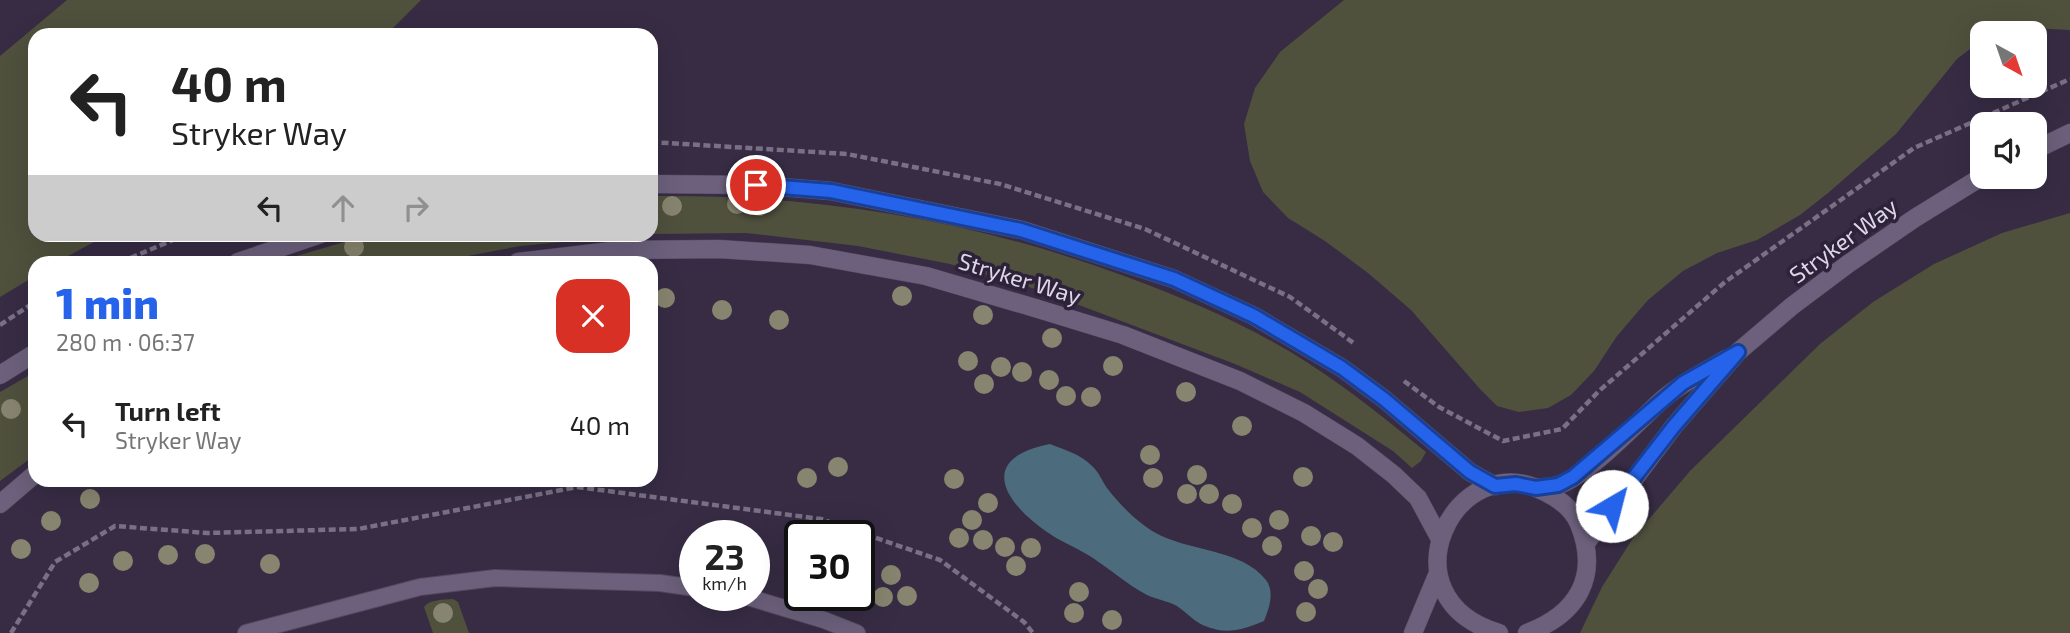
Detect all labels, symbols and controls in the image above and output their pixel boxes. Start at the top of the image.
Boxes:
north arrow [1970,21,2048,98]
map controls [1970,21,2047,189]
text: 40 m [171,53,287,112]
icon: left [56,56,147,147]
button: sound [1970,112,2047,189]
text: Stryker Way [171,113,347,151]
pin [726,155,786,215]
icon: arrive [737,166,775,204]
icon: left [251,189,289,227]
icon: ahead [324,189,362,227]
icon: right [397,189,435,227]
street label: Stryker Way [1784,191,1902,289]
street label: Stryker Way [955,246,1085,310]
text: 1 min [56,277,159,327]
button: close [556,279,630,353]
text: 280 m · 06:37 [56,328,195,356]
text: Turn left [115,395,221,426]
icon: left [56,405,94,443]
text: 40 m [570,409,630,440]
text: Stryker Way [115,426,242,454]
position arrow [1575,469,1649,543]
speed limit sign: 30 [784,520,875,611]
text: 23 [704,535,745,577]
text: km/h [702,572,747,594]

